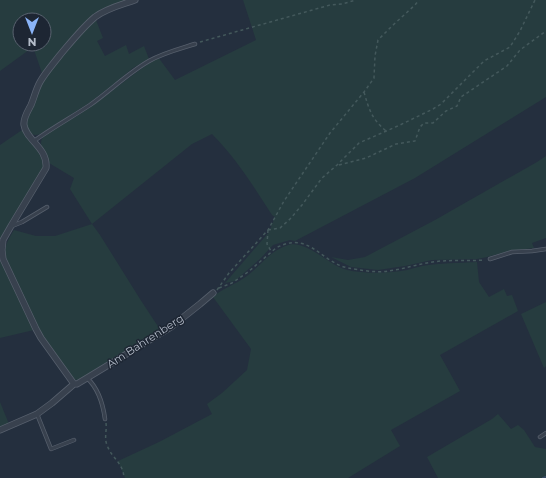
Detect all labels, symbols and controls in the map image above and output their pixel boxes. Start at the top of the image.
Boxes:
north arrow [12,12,52,52]
text: N [28,35,36,49]
street label: Am Bahrenberg [104,311,186,371]

